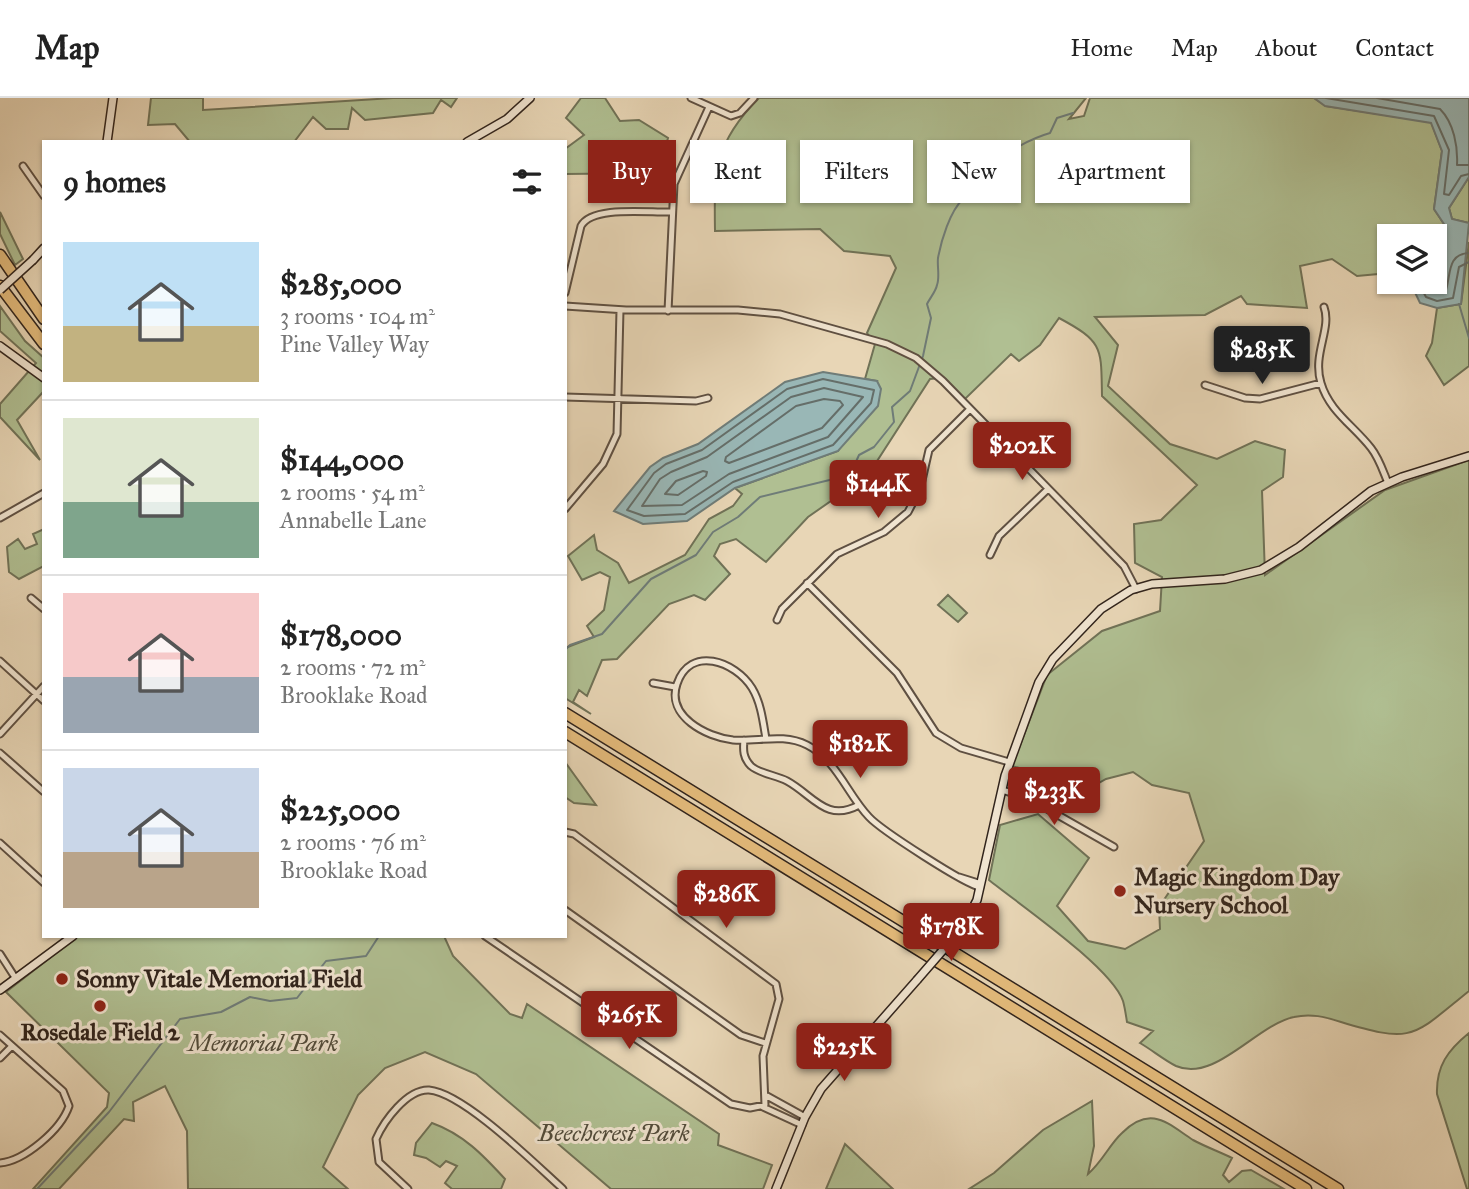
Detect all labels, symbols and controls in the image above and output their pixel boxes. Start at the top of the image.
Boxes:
text: Map [35,28,99,68]
text: Home [1070,33,1133,63]
text: Map [1171,33,1218,63]
text: About [1256,33,1317,63]
text: Contact [1355,33,1434,63]
chip: Buy [588,140,676,203]
chip: Rent [690,140,786,203]
chip: Filters [800,140,913,203]
chip: New [927,140,1021,203]
chip: Apartment [1035,140,1190,203]
icon: filters [508,163,546,201]
text: 9 homes [63,164,166,200]
map controls [1377,224,1447,294]
button: layers [1377,224,1447,294]
text: $285,000 [280,266,402,302]
icon: home [119,270,203,354]
text: 3 rooms · 104 m² [280,302,435,330]
pin: $285K [1213,327,1311,386]
text: Pine Valley Way [280,330,429,358]
text: $285K [1230,335,1294,363]
pin: $202K [973,422,1071,482]
text: $202K [989,431,1055,459]
text: $144,000 [280,442,404,478]
icon: home [119,446,203,530]
pin: $144K [829,460,927,520]
text: $144K [846,469,910,497]
text: 2 rooms · 54 m² [280,478,425,506]
text: Annabelle Lane [280,506,426,534]
text: $178,000 [280,617,402,653]
icon: home [119,621,203,705]
text: 2 rooms · 72 m² [280,653,425,681]
text: Brooklake Road [280,681,428,709]
pin: $182K [811,720,909,780]
text: $182K [829,729,891,757]
pin: $233K [1005,768,1103,827]
text: $233K [1024,776,1084,804]
text: $225,000 [280,792,401,828]
icon: home [119,796,203,880]
text: 2 rooms · 76 m² [280,828,426,856]
text: Brooklake Road [280,856,428,884]
place label: Magic Kingdom Day Nursery School [1134,862,1341,920]
pin: $286K [677,870,775,930]
text: $286K [693,879,759,907]
marker: Magic Kingdom Day Nursery School [1112,883,1128,899]
pin: $178K [902,904,1000,963]
text: $178K [919,912,983,940]
place label: Sonny Vitale Memorial Field [76,964,363,994]
marker: Sonny Vitale Memorial Field [54,971,70,987]
pin: $265K [580,992,678,1051]
marker: Rosedale Field 2 [92,998,108,1014]
text: $265K [597,1000,661,1028]
place label: Rosedale Field 2 [20,1017,181,1047]
pin: $225K [795,1024,893,1083]
park label: Memorial Park [186,1028,338,1058]
text: $225K [812,1032,876,1060]
park label: Beechcrest Park [537,1118,690,1148]

